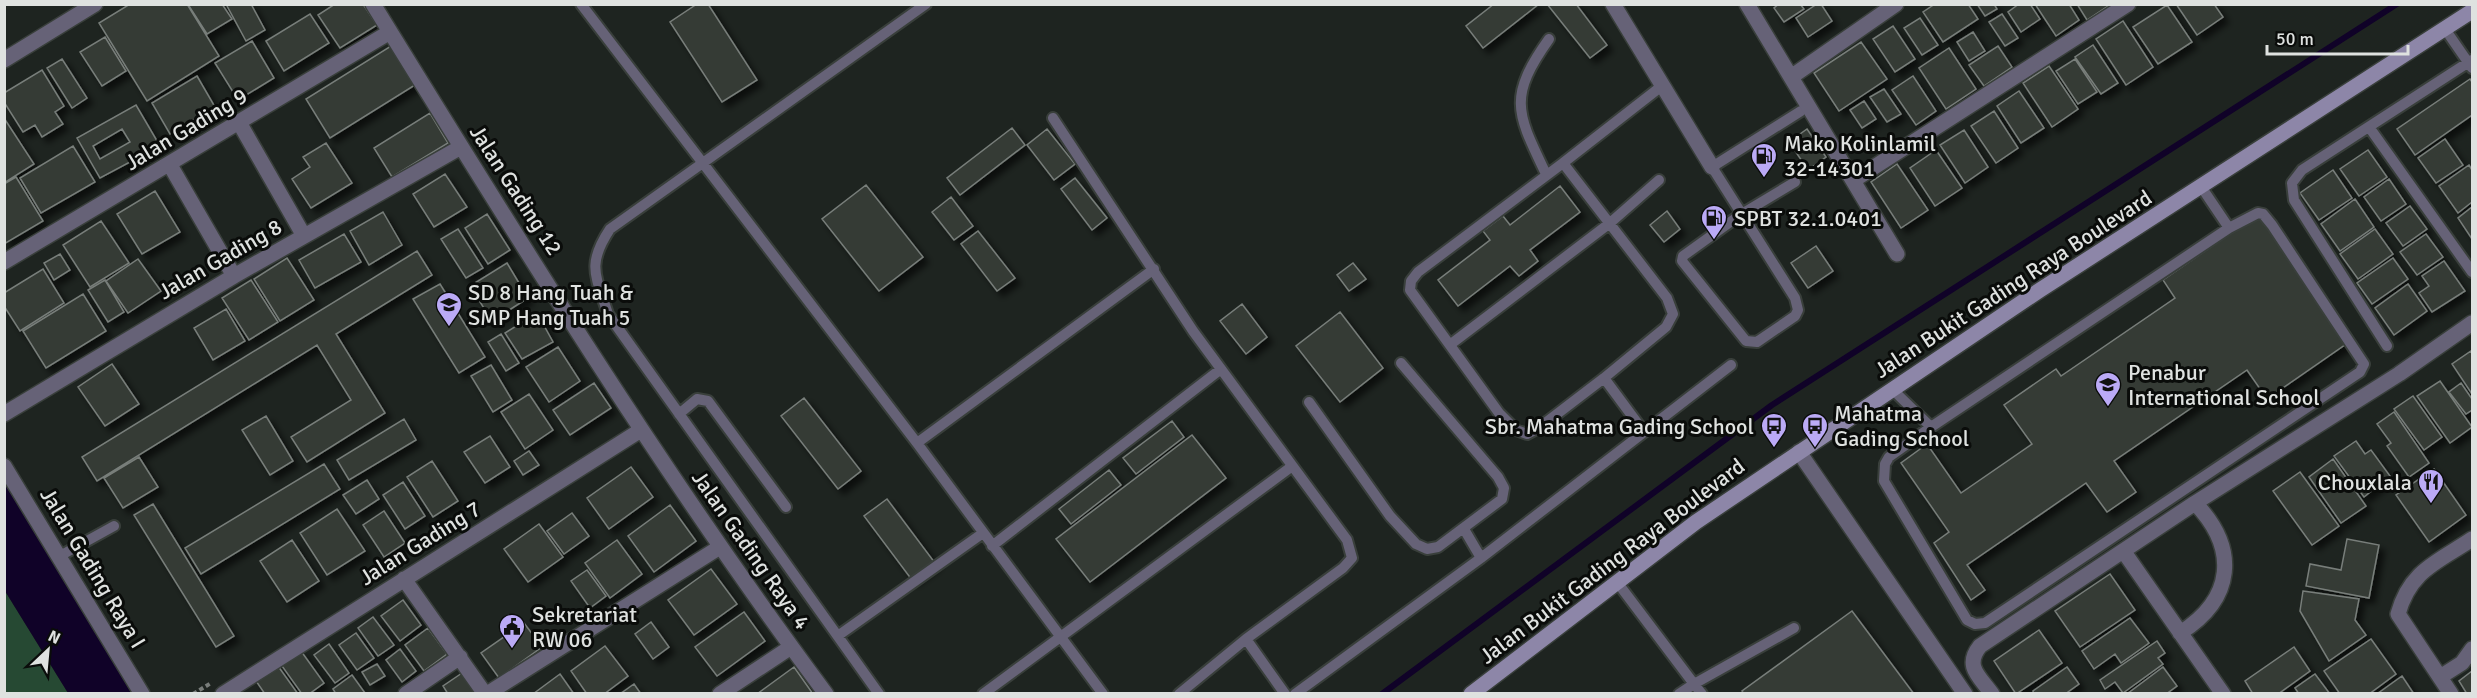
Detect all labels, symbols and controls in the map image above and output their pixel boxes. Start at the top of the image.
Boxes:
scale bar [2267,18,2408,56]
text: 50 m [2276,28,2314,50]
street label: Jalan Gading 9 [120,82,252,176]
street label: Jalan Gading 12 [464,120,568,260]
place label: Mako Kolinlamil 32-14301 [1784,130,1936,182]
fuel station icon: Mako Kolinlamil 32-14301 [1749,141,1779,179]
street label: Jalan Bukit Gading Raya Boulevard [1869,184,2157,384]
fuel station icon: SPBT 32.1.0401 [1699,203,1729,241]
place label: SPBT 32.1.0401 [1734,205,1882,232]
street label: Jalan Gading 8 [153,213,287,305]
place label: SD 8 Hang Tuah & SMP Hang Tuah 5 [468,279,633,331]
school or university icon: SD 8 Hang Tuah & SMP Hang Tuah 5 [434,290,464,328]
place label: Penabur International School [2128,359,2320,411]
school or university icon: Penabur International School [2093,370,2123,408]
place label: Mahatma Gading School [1834,400,1969,452]
bus stop icon: Sbr. Mahatma Gading School [1759,411,1789,449]
bus stop icon: Mahatma Gading School [1800,411,1830,449]
place label: Sbr. Mahatma Gading School [1485,413,1754,440]
street label: Jalan Bukit Gading Raya Boulevard [1474,452,1750,670]
street label: Jalan Gading Raya 4 [686,465,816,635]
restaurant icon: Chouxlala [2416,467,2446,505]
place label: Chouxlala [2318,469,2412,496]
street label: Jalan Gading Raya I [34,483,152,653]
street label: Jalan Gading 7 [354,495,486,591]
place label: Sekretariat RW 06 [532,601,637,653]
public building icon: Sekretariat RW 06 [497,612,527,650]
north arrow [18,620,78,680]
text: N [45,626,64,649]

